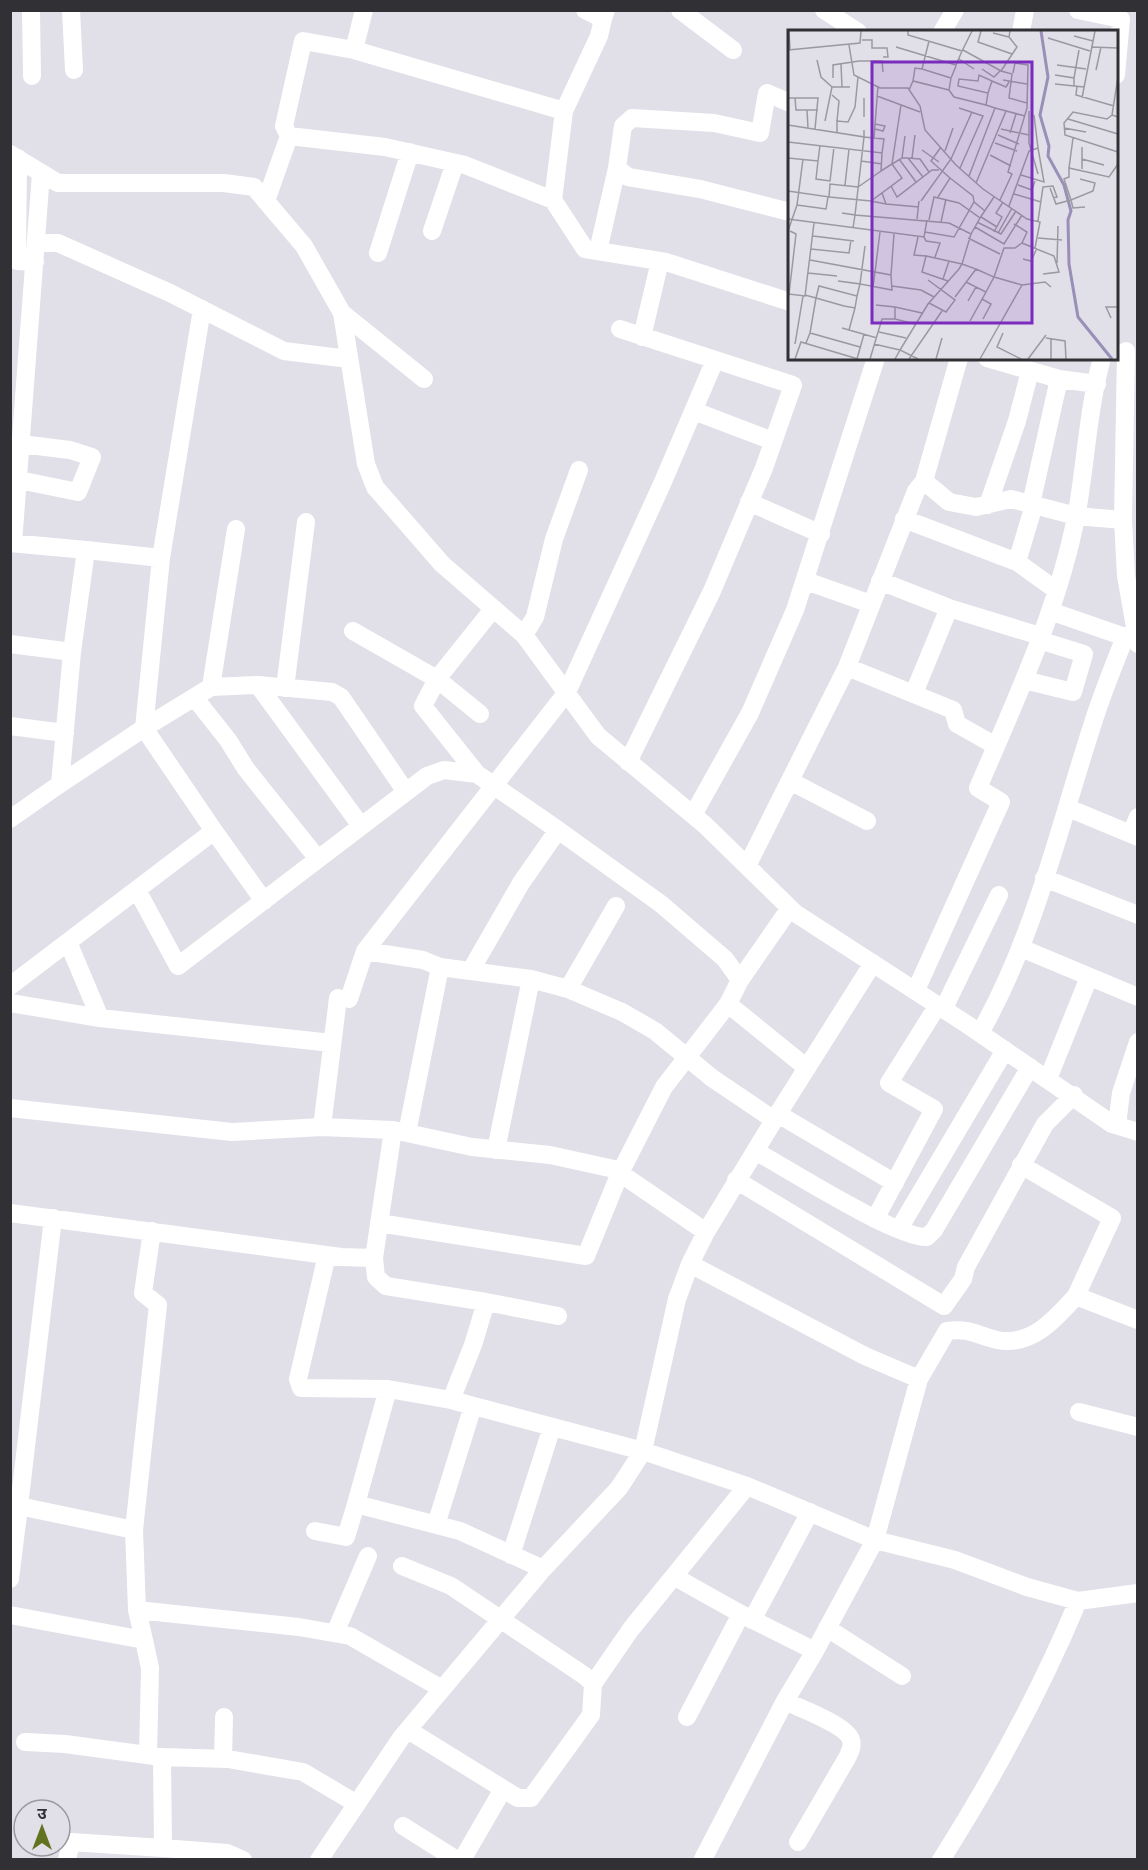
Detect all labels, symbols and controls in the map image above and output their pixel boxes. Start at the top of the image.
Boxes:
inset map [788,30,1118,360]
north arrow [12,1798,72,1858]
text: उ [37,1804,47,1822]

